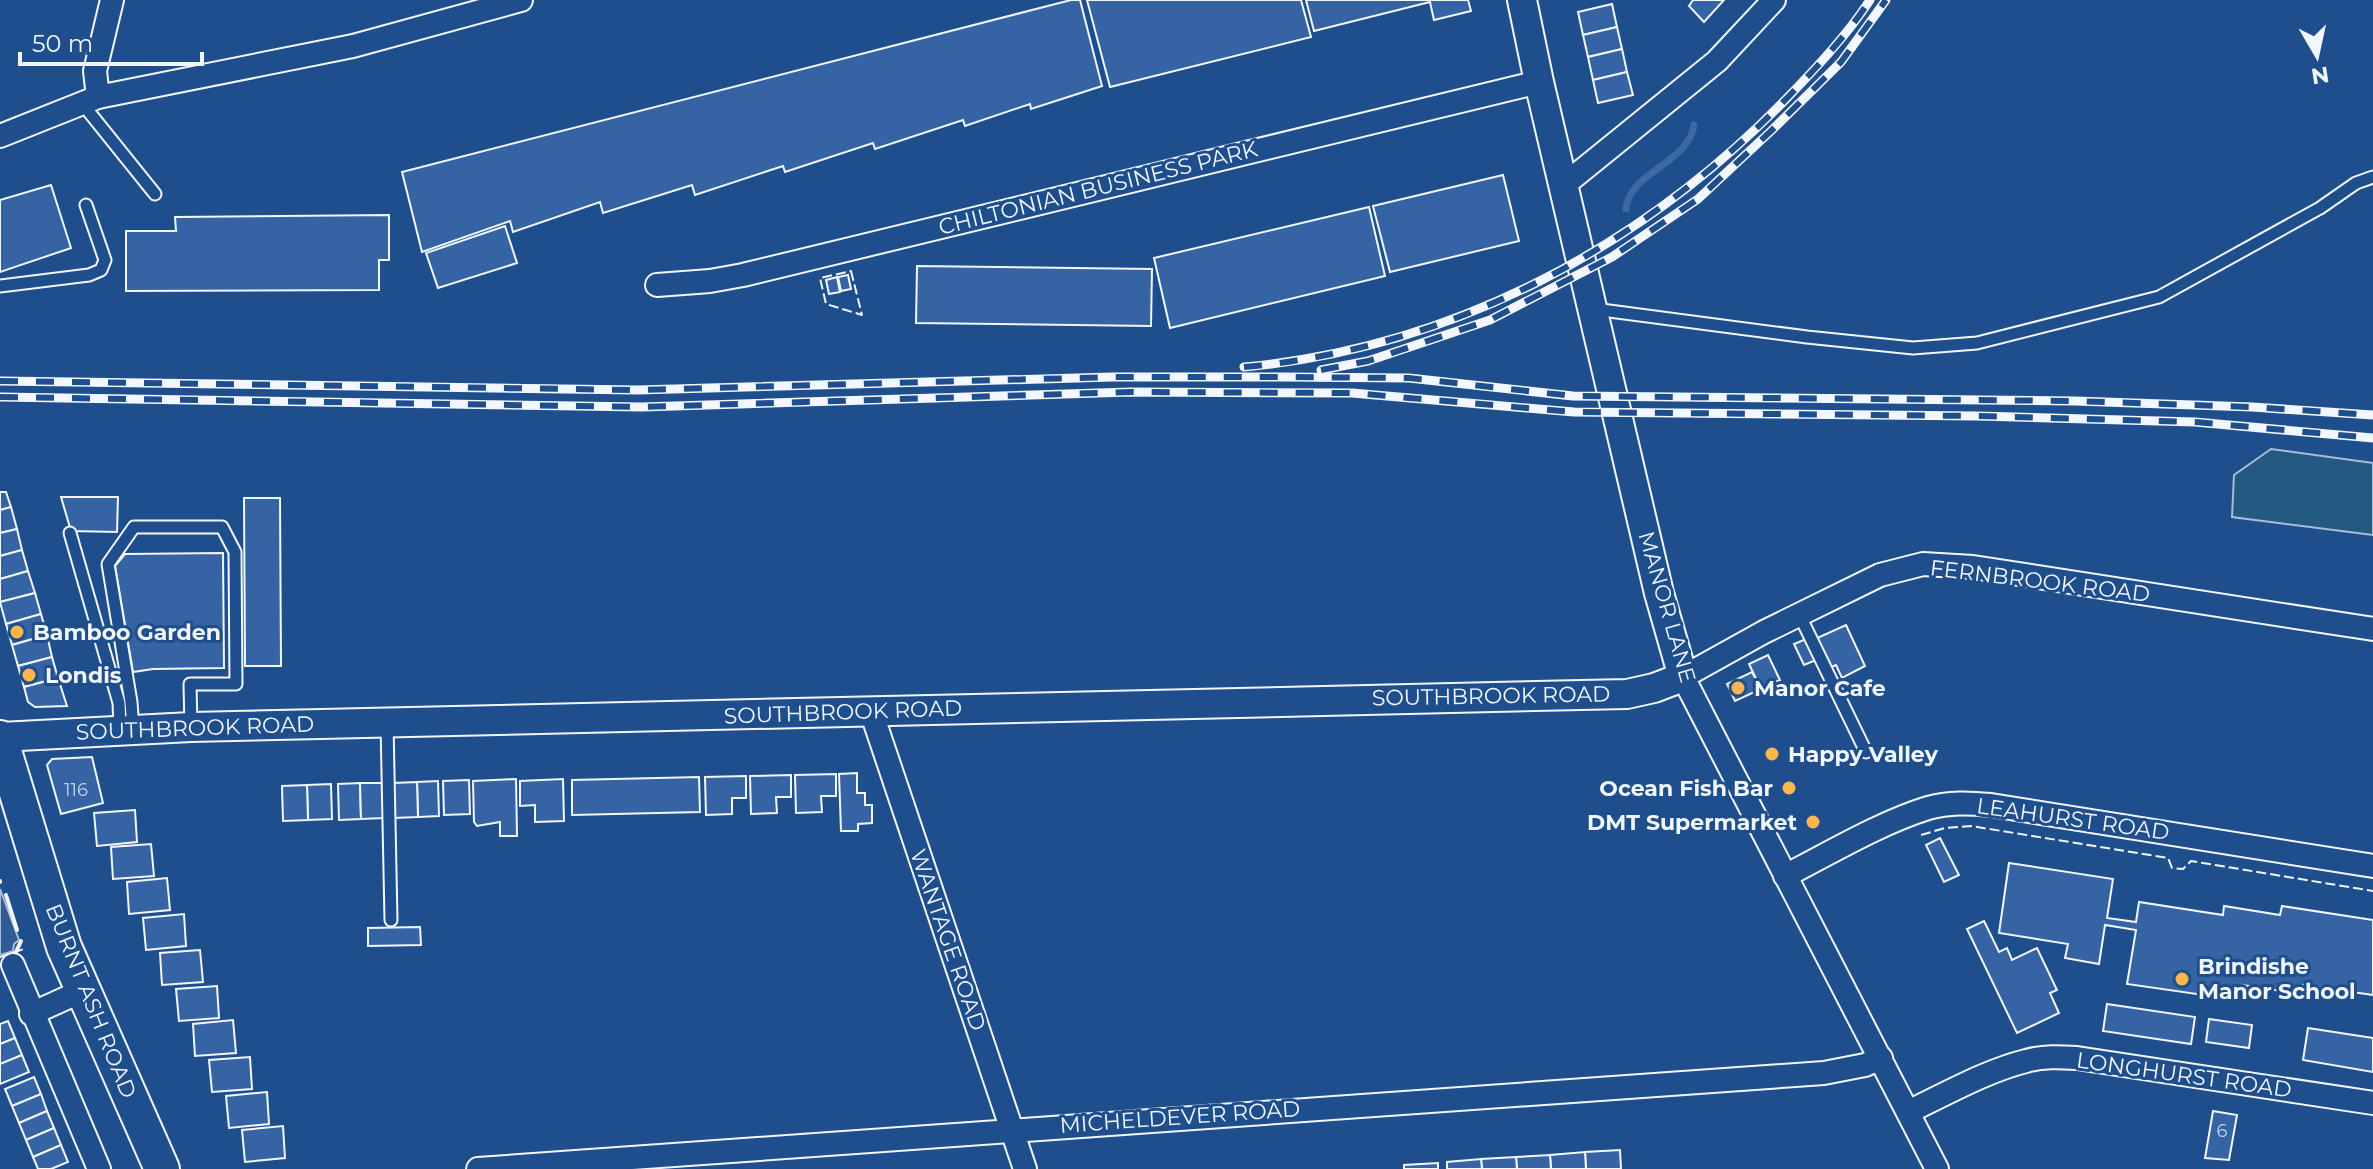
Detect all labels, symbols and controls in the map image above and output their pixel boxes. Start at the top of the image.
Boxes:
scale bar [20,16,202,66]
north arrow [2277,16,2357,96]
text: 50 m [32,29,93,58]
text: N [2309,61,2331,90]
street label: CHILTONIAN BUSINESS PARK [936,135,1261,241]
street label: MANOR LANE [1633,528,1701,686]
street label: FERNBROOK ROAD [1929,554,2151,608]
place label: Bamboo Garden [33,619,221,646]
marker: Bamboo Garden [8,623,26,641]
place label: Londis [45,662,122,689]
marker: Londis [20,666,38,684]
place label: Manor Cafe [1754,675,1886,702]
marker: Manor Cafe [1729,679,1747,697]
street label: SOUTHBROOK ROAD [1372,680,1610,712]
street label: SOUTHBROOK ROAD [723,694,963,730]
street label: SOUTHBROOK ROAD [75,710,315,746]
place label: Happy Valley [1788,741,1939,768]
marker: Happy Valley [1763,745,1781,763]
place label: Ocean Fish Bar [1599,775,1773,802]
house number: 116 [64,779,88,801]
marker: Ocean Fish Bar [1780,779,1798,797]
street label: LEAHURST ROAD [1975,792,2171,846]
place label: DMT Supermarket [1587,809,1797,836]
marker: DMT Supermarket [1804,813,1822,831]
street label: WANTAGE ROAD [904,846,992,1034]
street label: BURNT ASH ROAD [40,900,142,1102]
place label: Brindishe Manor School [2198,953,2356,1005]
marker: Brindishe Manor School [2173,970,2191,988]
street label: LONGHURST ROAD [2075,1047,2293,1103]
street label: MICHELDEVER ROAD [1059,1095,1301,1139]
house number: 6 [2217,1120,2228,1142]

